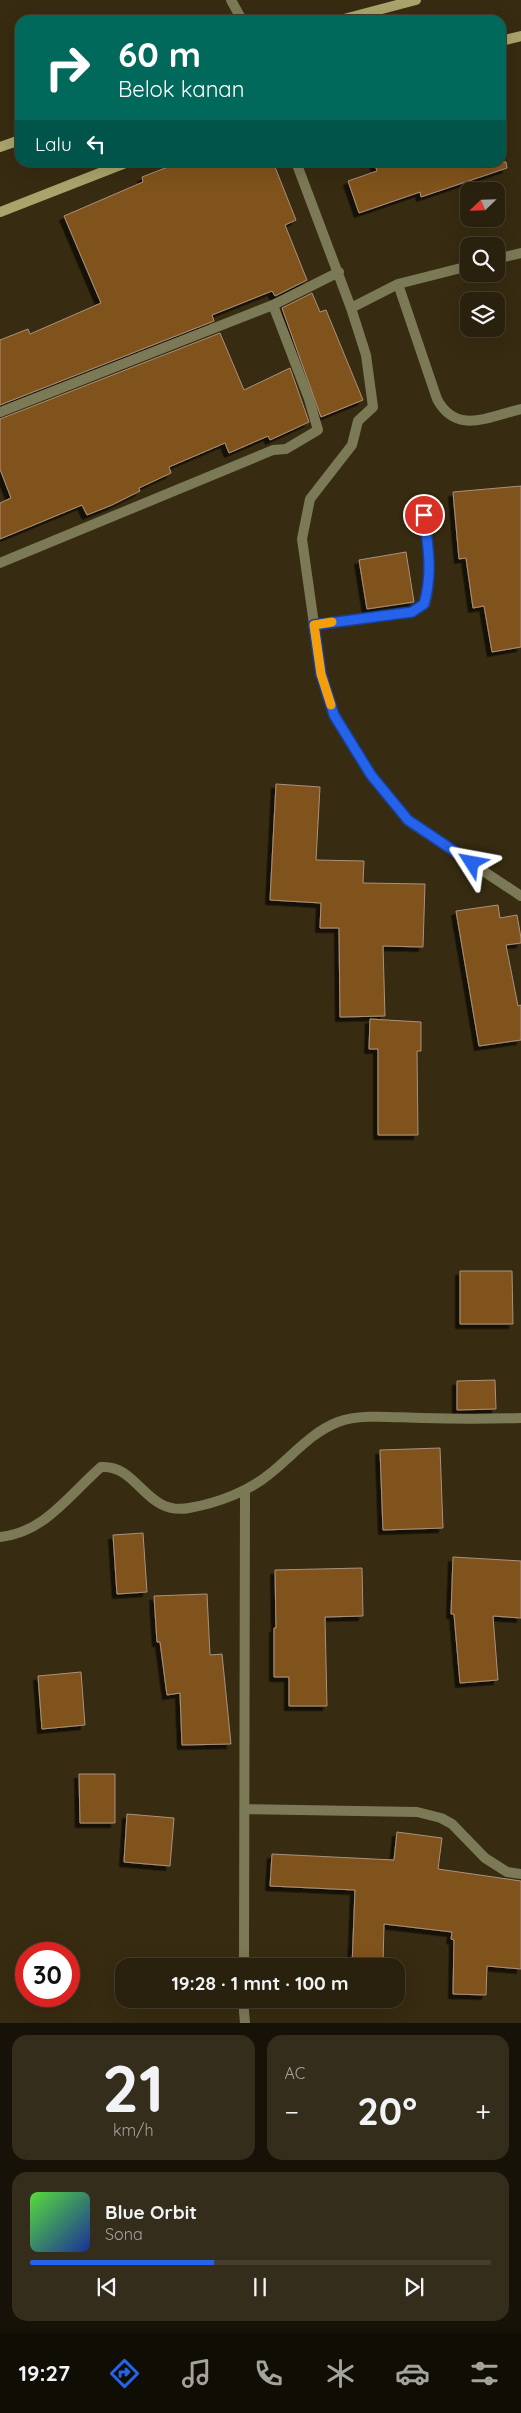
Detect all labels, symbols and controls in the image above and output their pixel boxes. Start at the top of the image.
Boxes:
text: 60 m [118,32,201,76]
icon: right [35,35,100,100]
text: Belok kanan [118,75,244,103]
icon: left [82,130,110,158]
text: Lalu [35,132,72,156]
north arrow [460,182,505,228]
map controls [460,182,505,337]
button: search [460,237,505,282]
button: layers [460,292,505,337]
pin [403,494,445,536]
icon: arrive [410,501,438,529]
position arrow [445,836,497,888]
speed limit sign: 30 [15,1942,80,2007]
text: 19:28 · 1 mnt · 100 m [171,1971,349,1995]
text: 21 [102,2047,164,2128]
text: AC [285,2063,305,2083]
text: 20° [357,2087,417,2135]
text: − [285,2094,299,2129]
text: + [475,2094,491,2129]
text: km/h [113,2120,154,2140]
text: Blue Orbit [105,2200,197,2224]
text: Sona [105,2224,143,2244]
icon: previous [93,2273,121,2301]
icon: pause [246,2273,274,2301]
icon: next [400,2273,428,2301]
icon: directions [107,2356,142,2391]
icon: music [179,2356,214,2391]
icon: phone [251,2356,286,2391]
icon: climate [323,2356,358,2391]
icon: car [395,2356,430,2391]
icon: filters [467,2356,502,2391]
text: 19:27 [19,2359,70,2387]

